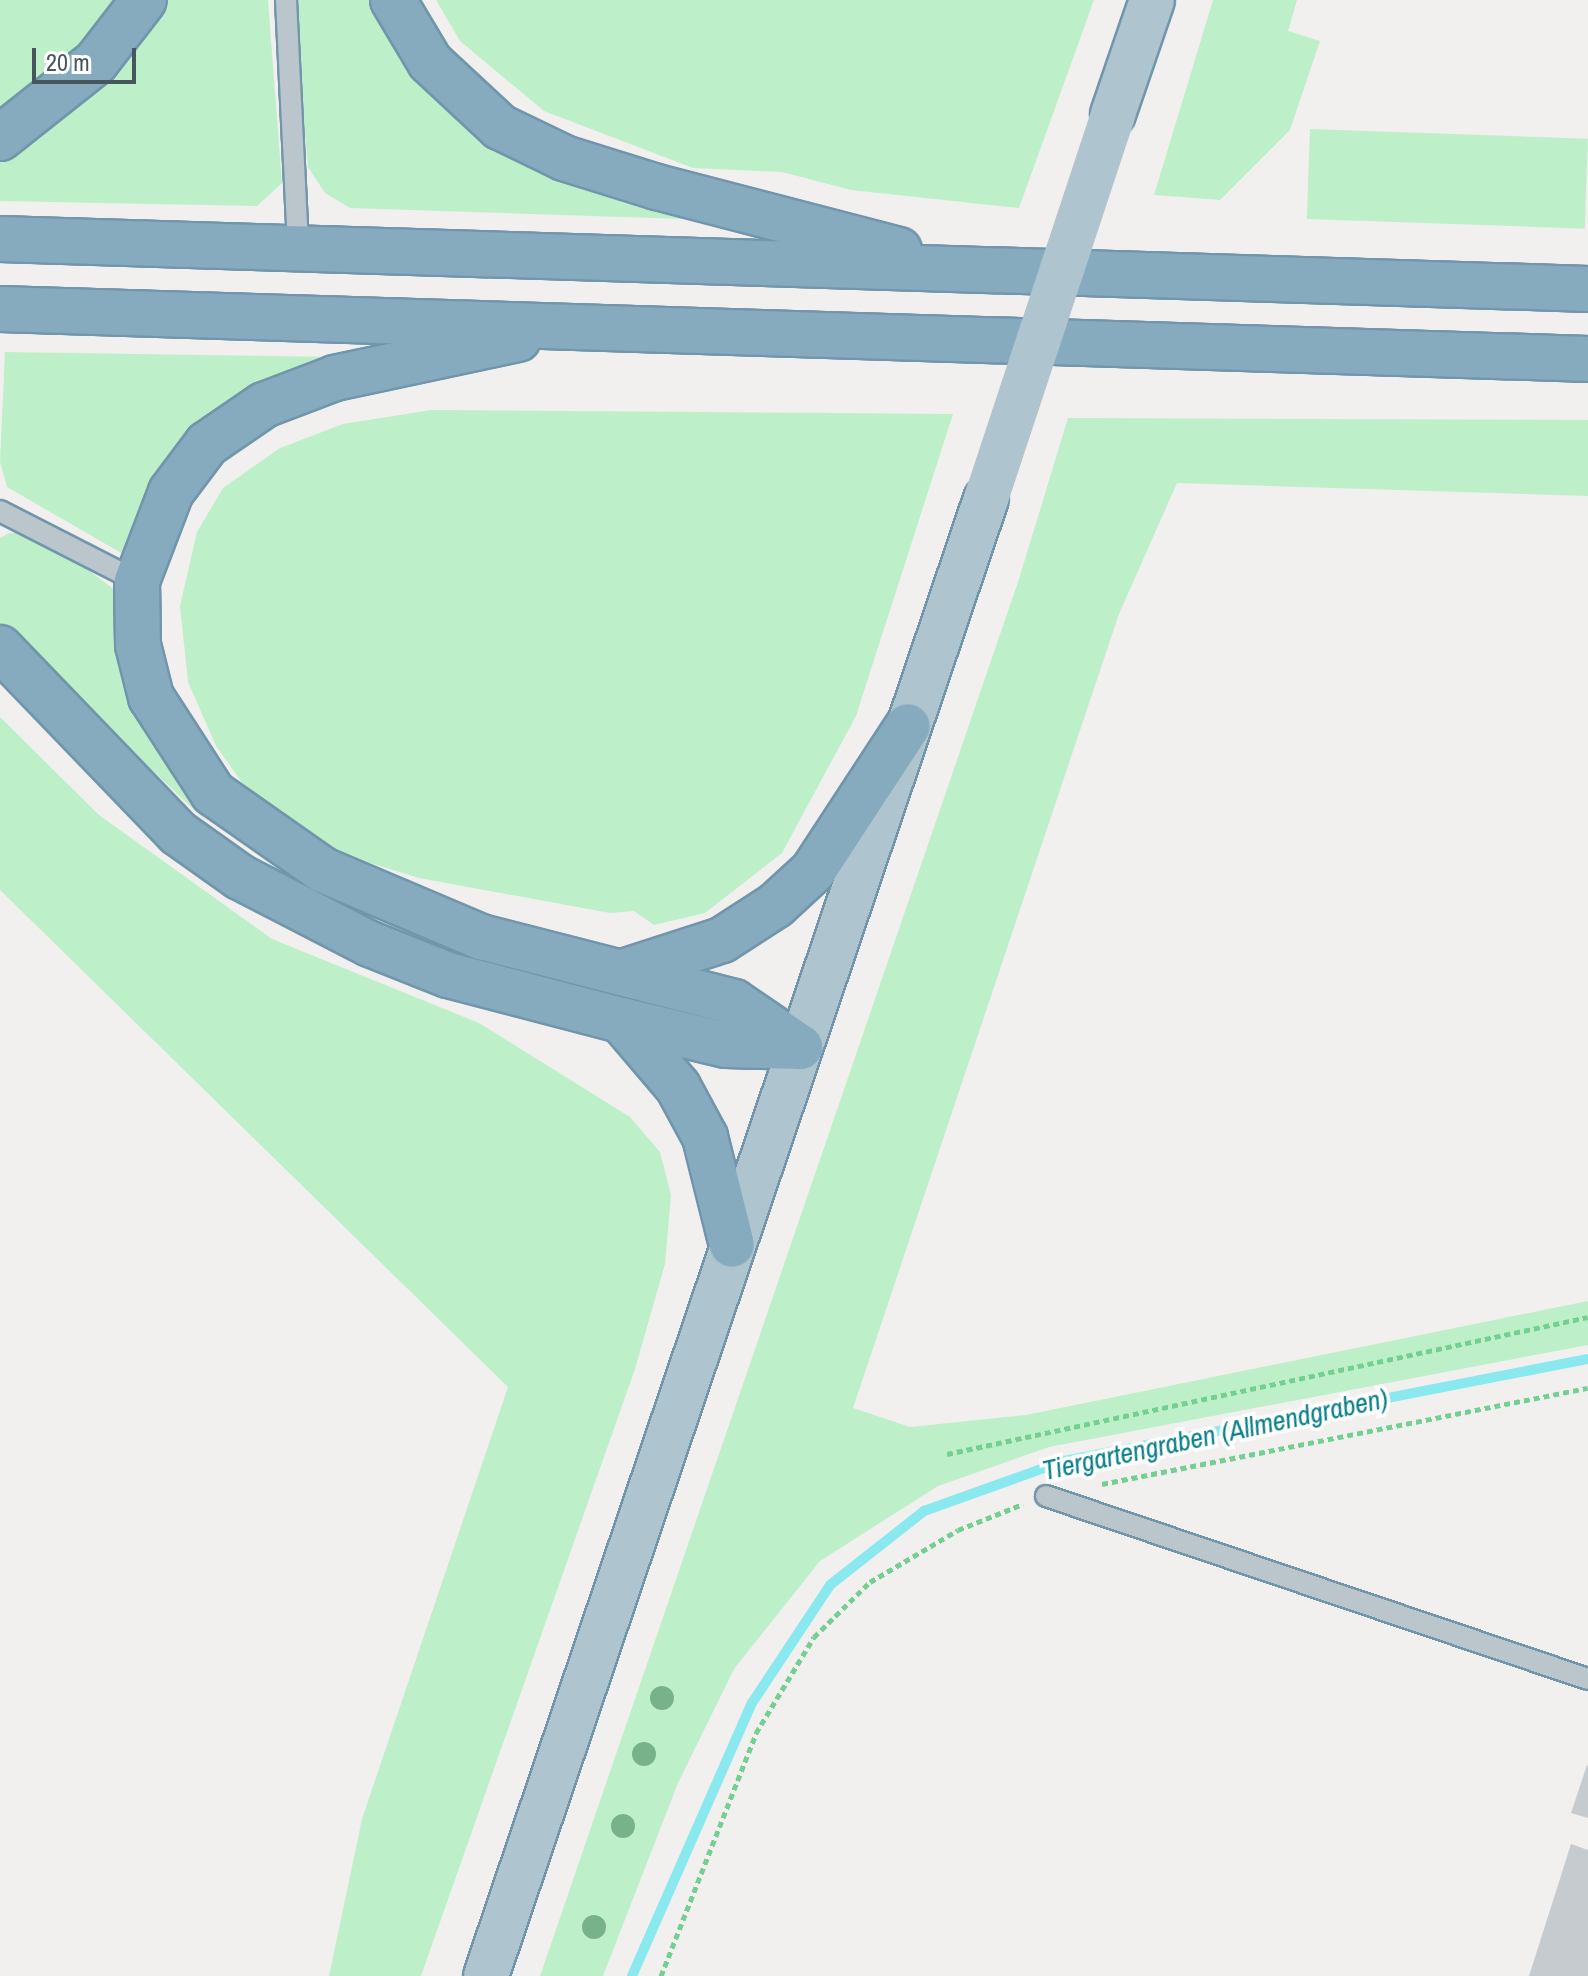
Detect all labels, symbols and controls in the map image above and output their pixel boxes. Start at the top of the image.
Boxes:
scale bar [36,32,140,82]
text: 20 m [46,46,90,78]
water label: Tiergartengraben (Allmendgraben) [1039,1381,1391,1487]

